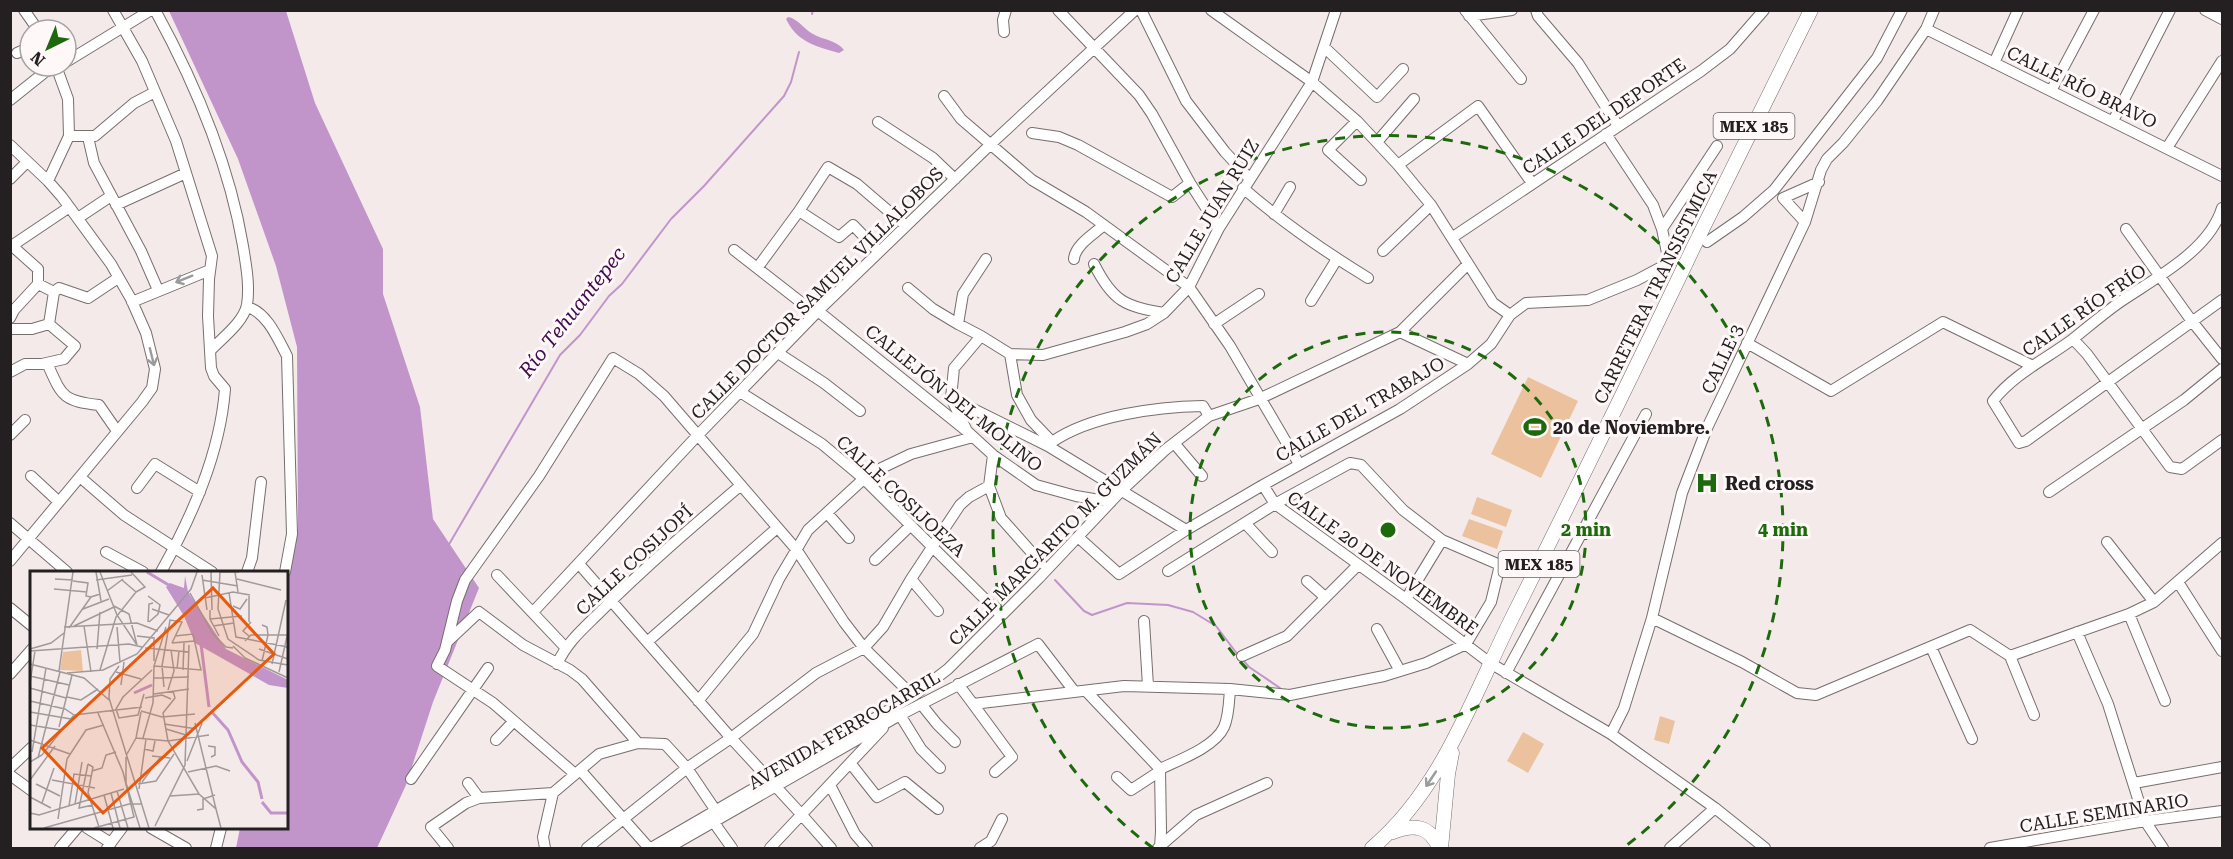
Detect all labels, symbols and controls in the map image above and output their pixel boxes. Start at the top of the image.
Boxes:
north arrow [18,18,78,78]
street label: CALLE RÍO BRAVO [2003,41,2161,133]
text: N [27,47,49,70]
street label: CALLE DEL DEPORTE [1518,53,1690,179]
road number: MEX 185 [1714,113,1794,139]
street label: CALLE JUAN RUIZ [1161,135,1263,287]
street label: CALLE DOCTOR SAMUEL VILLALOBOS [687,163,947,423]
street label: CARRETERA TRANSISTMICA [1589,166,1721,407]
water label: Río Tehuantepec [513,242,631,383]
street label: CALLE RÍO FRÍO [2018,259,2150,361]
one-way arrow [175,275,194,286]
street label: CALLEJÓN DEL MOLINO [861,320,1047,476]
street label: CALLE 3 [1697,321,1747,397]
one-way arrow [147,347,159,366]
street label: CALLE DEL TRABAJO [1272,352,1448,466]
sports icon: 20 de Noviembre. [1522,414,1548,440]
place label: 20 de Noviembre. [1553,417,1710,438]
street label: CALLE MARGARITO M. GUZMÁN [944,428,1166,650]
street label: CALLE COSIJOEZA [832,431,970,561]
hospital icon: Red cross [1694,470,1720,496]
place label: Red cross [1725,473,1814,494]
street label: CALLE 20 DE NOVIEMBRE [1283,487,1483,639]
street label: CALLE COSIJOPÍ [571,501,697,619]
text: 2 min [1561,519,1611,540]
text: 4 min [1758,519,1808,540]
centre of rings [1378,520,1398,540]
road number: MEX 185 [1498,551,1580,577]
inset map [30,571,288,829]
street label: AVENIDA FERROCARRIL [745,667,943,793]
one-way arrow [1425,771,1437,787]
street label: CALLE SEMINARIO [2018,789,2190,837]

